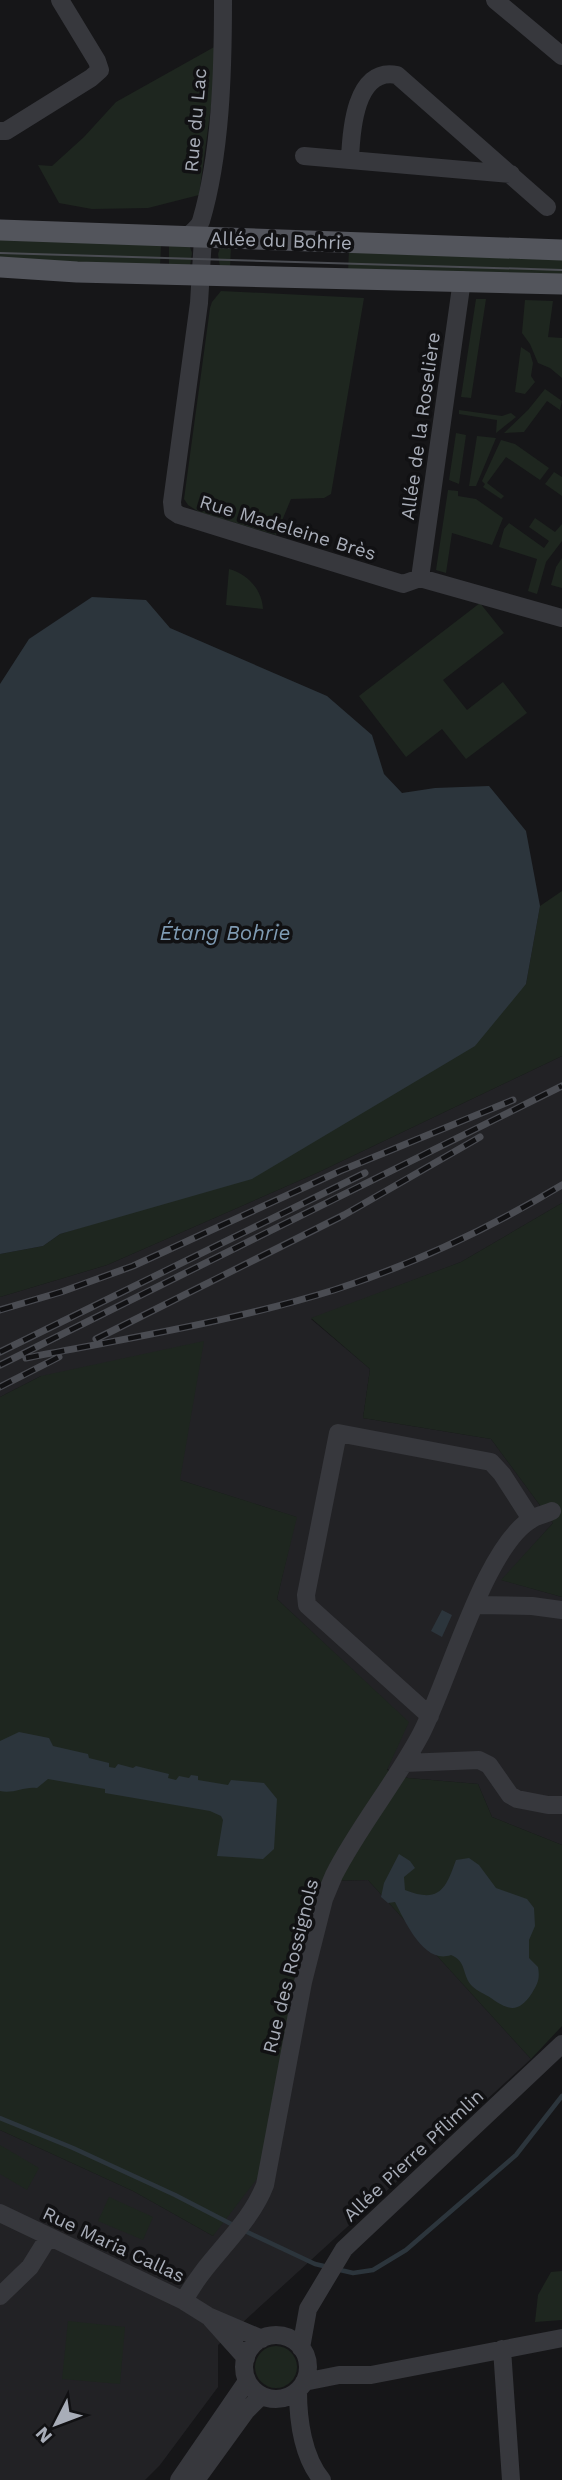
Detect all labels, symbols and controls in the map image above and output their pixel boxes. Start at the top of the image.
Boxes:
street label: Rue du Lac [179,67,212,173]
street label: Allée du Bohrie [210,227,352,254]
street label: Allée de la Roselière [396,331,445,521]
street label: Rue Madeleine Brès [197,490,379,565]
water label: Étang Bohrie [160,920,290,945]
street label: Rue des Rossignols [258,1877,323,2056]
street label: Allée Pierre Pflimlin [338,2084,488,2226]
street label: Rue Maria Callas [39,2201,189,2287]
north arrow [21,2389,91,2459]
text: N [30,2422,57,2448]

